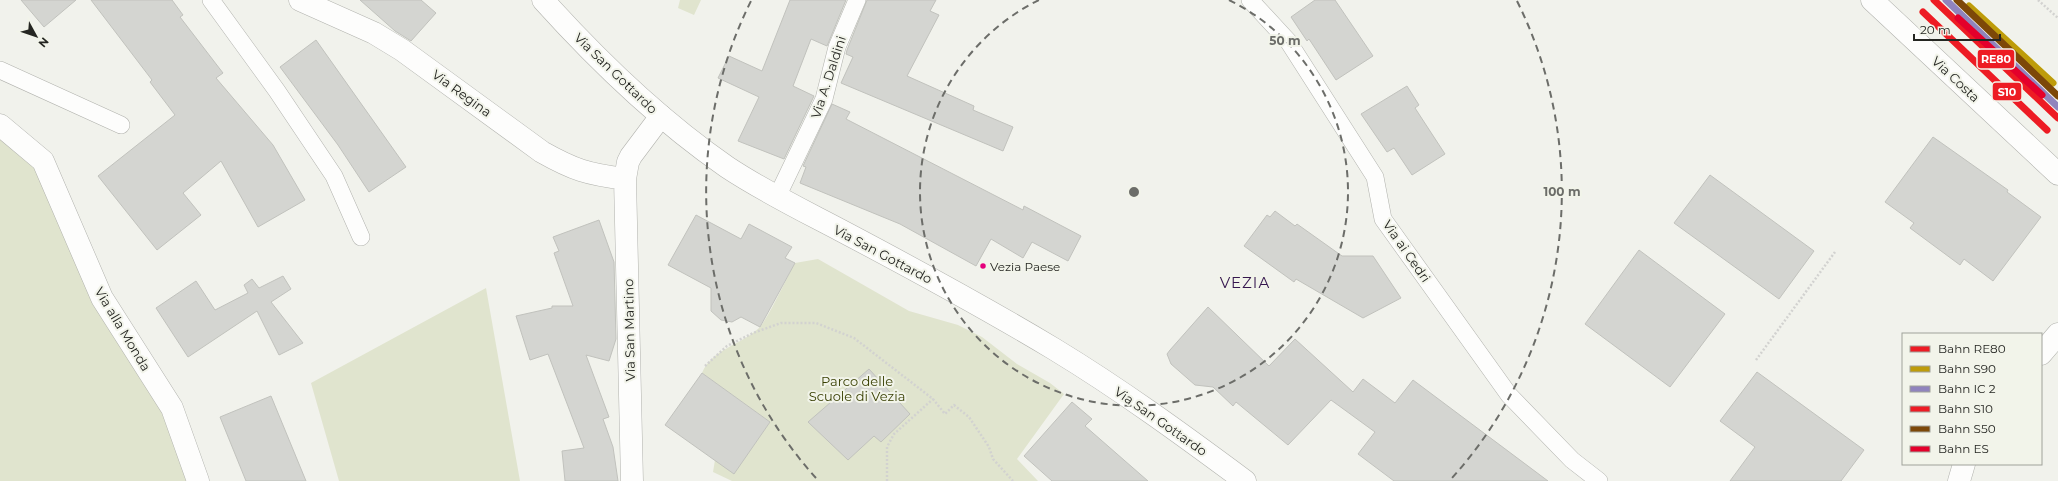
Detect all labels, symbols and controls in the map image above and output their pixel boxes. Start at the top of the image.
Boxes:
north arrow [16,16,56,56]
scale bar [1914,16,2000,42]
text: 20 m [1920,22,1951,37]
street label: Via San Gottardo [571,29,661,117]
text: 50 m [1269,33,1301,48]
street label: Via A. Daldini [807,34,849,120]
text: N [35,35,52,50]
line badge: RE80 [1977,49,2015,69]
text: RE80 [1981,52,2012,66]
street label: Via Costa [1929,53,1983,105]
street label: Via Regina [429,66,495,120]
line badge: S10 [1992,82,2022,101]
text: S10 [1998,85,2017,99]
text: 100 m [1544,184,1580,199]
centre of rings [1127,185,1141,199]
street label: Via ai Cedri [1380,217,1434,285]
street label: Via San Gottardo [831,221,935,287]
place label: Vezia Paese [990,259,1060,274]
marker: Vezia Paese [978,261,988,271]
district label: VEZIA [1220,273,1270,292]
street label: Via San Martino [620,279,638,381]
street label: Via alla Monda [92,284,154,374]
legend [1902,333,2042,465]
text: Bahn RE80 [1938,341,2006,356]
text: Bahn S90 [1938,361,1996,376]
park label: Parco delle Scuole di Vezia [809,373,905,404]
text: Bahn IC 2 [1938,381,1996,396]
street label: Via San Gottardo [1112,383,1210,459]
text: Bahn S10 [1938,401,1993,416]
text: Bahn S50 [1938,421,1996,436]
text: Bahn ES [1938,441,1989,456]

